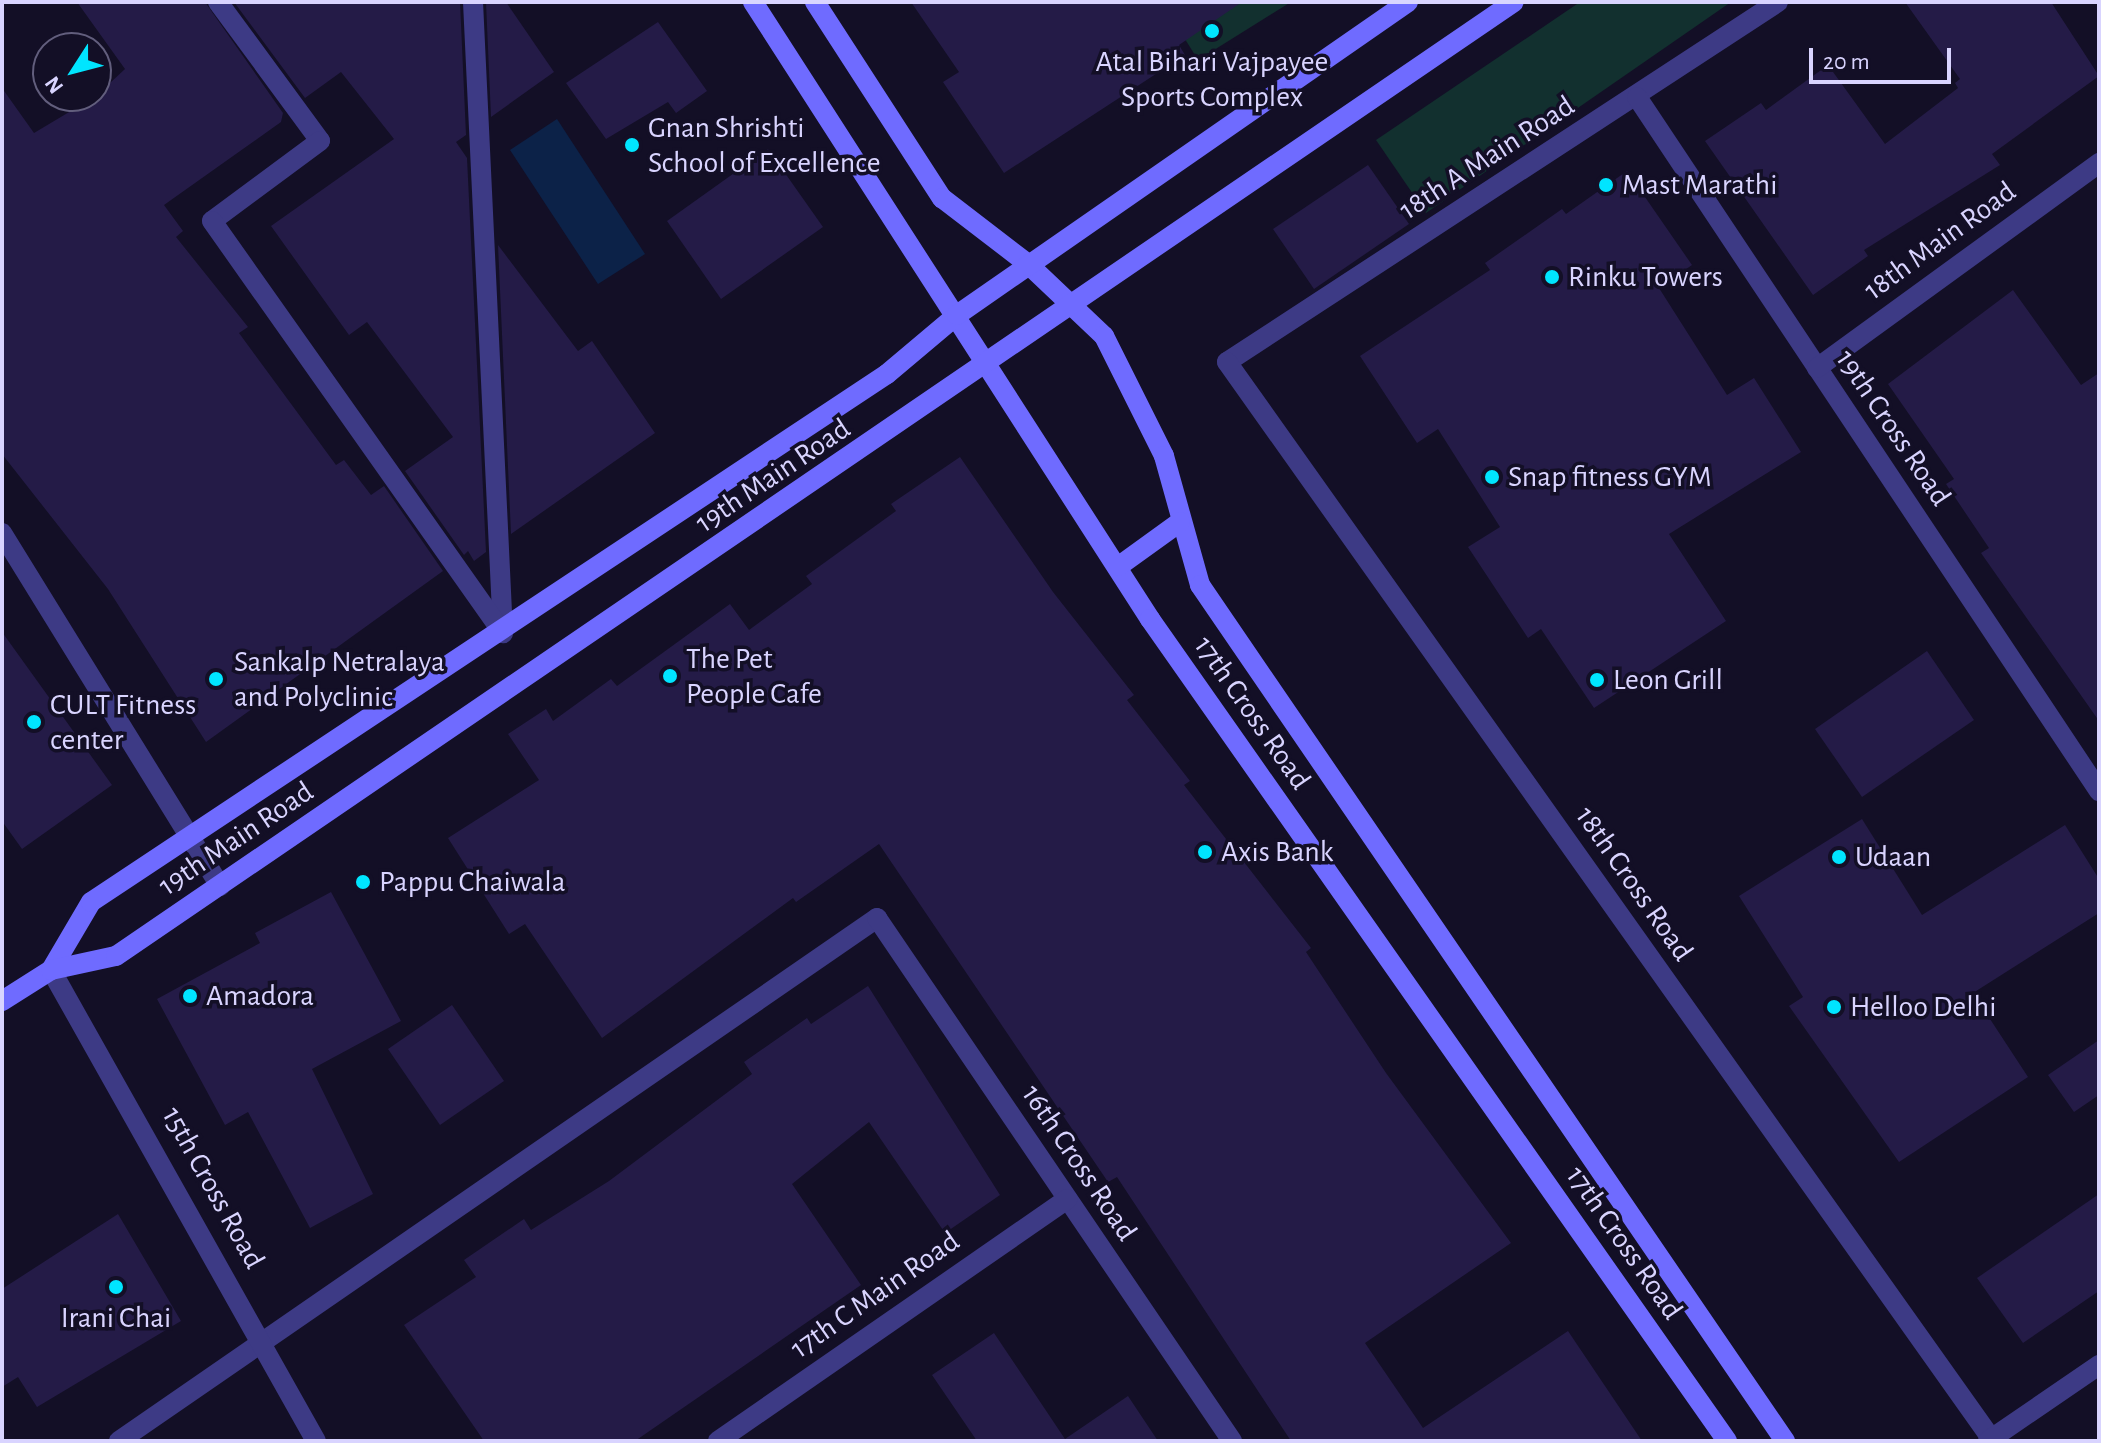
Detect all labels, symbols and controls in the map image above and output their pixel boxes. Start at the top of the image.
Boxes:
marker: Atal Bihari Vajpayee Sports Complex [1203,22,1221,40]
north arrow [32,32,112,112]
scale bar [1813,32,1955,82]
place label: Atal Bihari Vajpayee Sports Complex [1096,44,1328,114]
text: 20 m [1823,50,1870,74]
text: N [41,72,68,98]
street label: 18th A Main Road [1393,88,1581,228]
place label: Gnan Shrishti School of Excellence [648,110,881,180]
marker: Gnan Shrishti School of Excellence [623,136,641,154]
place label: Mast Marathi [1622,167,1777,203]
street label: 18th Main Road [1857,174,2023,308]
marker: Mast Marathi [1597,176,1615,194]
place label: Rinku Towers [1568,259,1723,295]
marker: Rinku Towers [1543,268,1561,286]
street label: 19th Cross Road [1828,343,1958,513]
street label: 19th Main Road [689,411,857,541]
place label: Snap fitness GYM [1508,459,1712,495]
marker: Snap fitness GYM [1483,468,1501,486]
street label: 17th Cross Road [1186,629,1318,797]
place label: The Pet People Cafe [686,641,822,712]
place label: Sankalp Netralaya and Polyclinic [234,644,445,714]
place label: Leon Grill [1613,662,1723,698]
marker: The Pet People Cafe [661,667,679,685]
marker: Sankalp Netralaya and Polyclinic [205,668,227,690]
marker: Leon Grill [1588,671,1606,689]
place label: CULT Fitness center [50,687,196,758]
marker: CULT Fitness center [25,713,43,731]
street label: 19th Main Road [152,774,320,904]
street label: 18th Cross Road [1567,800,1701,968]
place label: Axis Bank [1221,834,1334,870]
place label: Udaan [1855,839,1931,875]
marker: Axis Bank [1196,843,1214,861]
marker: Udaan [1830,848,1848,866]
place label: Pappu Chaiwala [379,864,566,900]
marker: Pappu Chaiwala [354,873,372,891]
place label: Amadora [206,978,314,1014]
marker: Amadora [181,987,199,1005]
place label: Helloo Delhi [1850,989,1996,1025]
marker: Helloo Delhi [1825,998,1843,1016]
street label: 16th Cross Road [1014,1078,1144,1248]
street label: 15th Cross Road [154,1101,272,1275]
street label: 17th Cross Road [1558,1159,1690,1327]
street label: 17th C Main Road [784,1223,966,1367]
marker: Irani Chai [107,1278,125,1296]
place label: Irani Chai [61,1300,171,1336]

